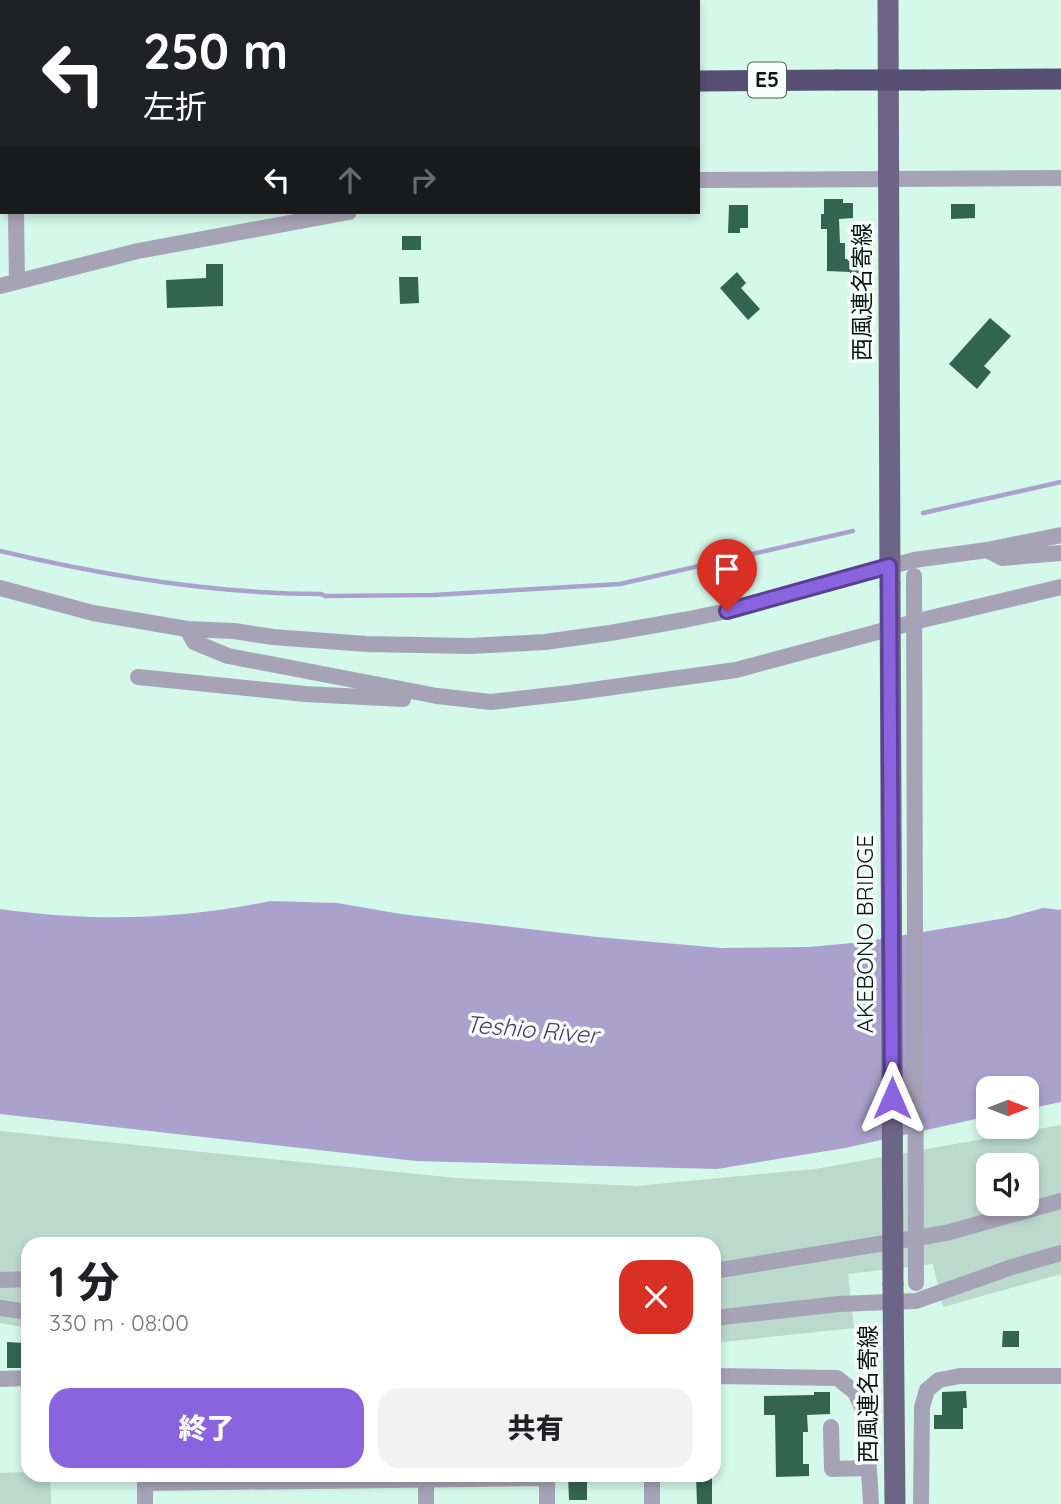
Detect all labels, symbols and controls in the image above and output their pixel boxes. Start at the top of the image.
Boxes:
text: 250 m [143,20,288,81]
icon: left [28,28,119,119]
road number: E5 [748,62,786,98]
text: 左折 [143,86,207,126]
icon: left [258,161,296,199]
icon: ahead [331,161,369,199]
icon: right [404,161,442,199]
street label: 西風連名寄線 [847,223,876,361]
pin [697,539,757,611]
icon: arrive [708,550,746,588]
street label: AKEBONO BRIDGE [850,835,879,1033]
water label: Teshio River [465,1008,602,1050]
position arrow [855,1061,929,1135]
north arrow [976,1076,1040,1139]
map controls [976,1076,1039,1216]
button: sound [976,1153,1039,1216]
text: 1 分 [49,1255,119,1308]
button: close [619,1260,693,1334]
text: 330 m · 08:00 [49,1308,189,1337]
street label: 西風連名寄線 [853,1325,882,1463]
button: 終了 [49,1388,364,1468]
button: 共有 [378,1388,693,1468]

